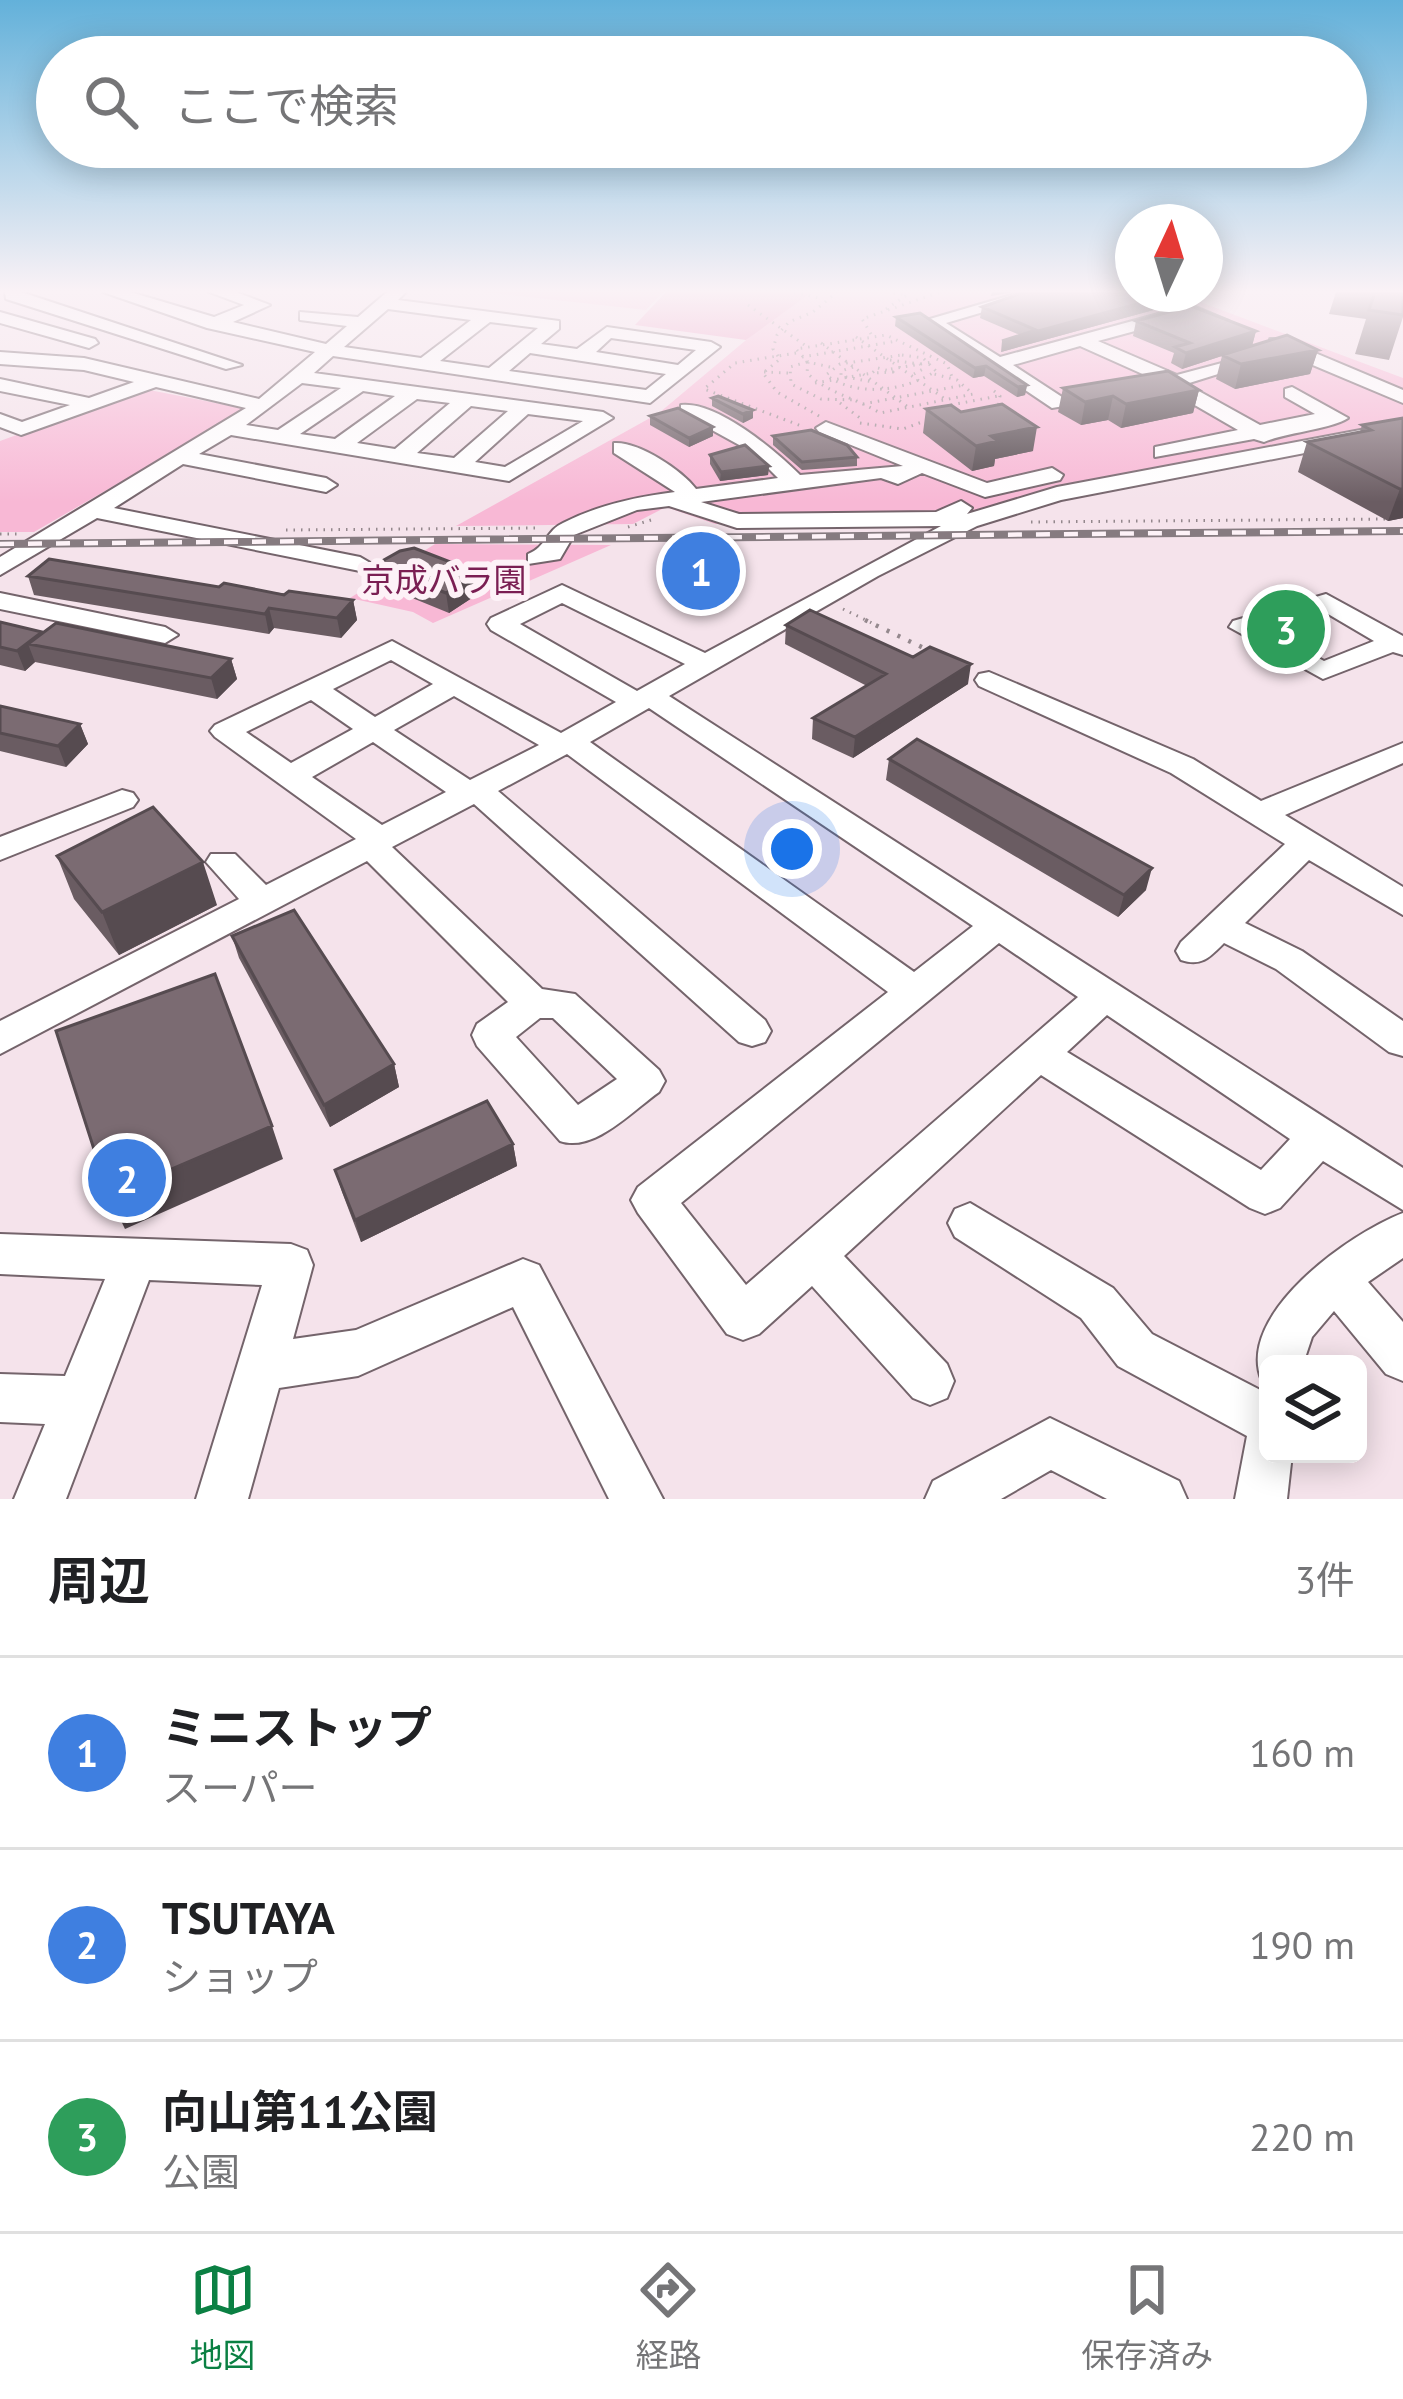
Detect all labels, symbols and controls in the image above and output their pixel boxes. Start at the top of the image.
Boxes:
search box [36,36,1367,168]
icon: search [78,69,144,135]
text: ここで検索 [174,76,399,134]
north arrow [1115,204,1223,312]
pin: 1 [662,526,740,616]
park label: 京成バラ園 [362,558,527,601]
pin: 3 [1247,584,1325,674]
your location [762,819,822,879]
pin: 2 [88,1133,166,1223]
map controls [1259,1355,1367,1463]
button: layers [1259,1355,1367,1463]
text: 周辺 [48,1547,150,1613]
text: 3件 [1295,1554,1355,1605]
text: ミニストップ [162,1698,432,1756]
text: 1 [76,1727,98,1778]
text: 160 m [1249,1727,1355,1778]
text: スーパー [162,1762,318,1813]
text: TSUTAYA [162,1888,335,1946]
text: 2 [76,1919,98,1970]
text: 190 m [1249,1919,1355,1970]
text: ショップ [162,1951,318,2002]
text: 向山第11公園 [162,2082,438,2140]
text: 3 [76,2111,98,2162]
text: 220 m [1249,2111,1355,2162]
text: 公園 [162,2146,240,2197]
tab: 地図 [190,2257,256,2377]
tab: 経路 [635,2257,701,2377]
tab: 保存済み [1081,2257,1213,2377]

